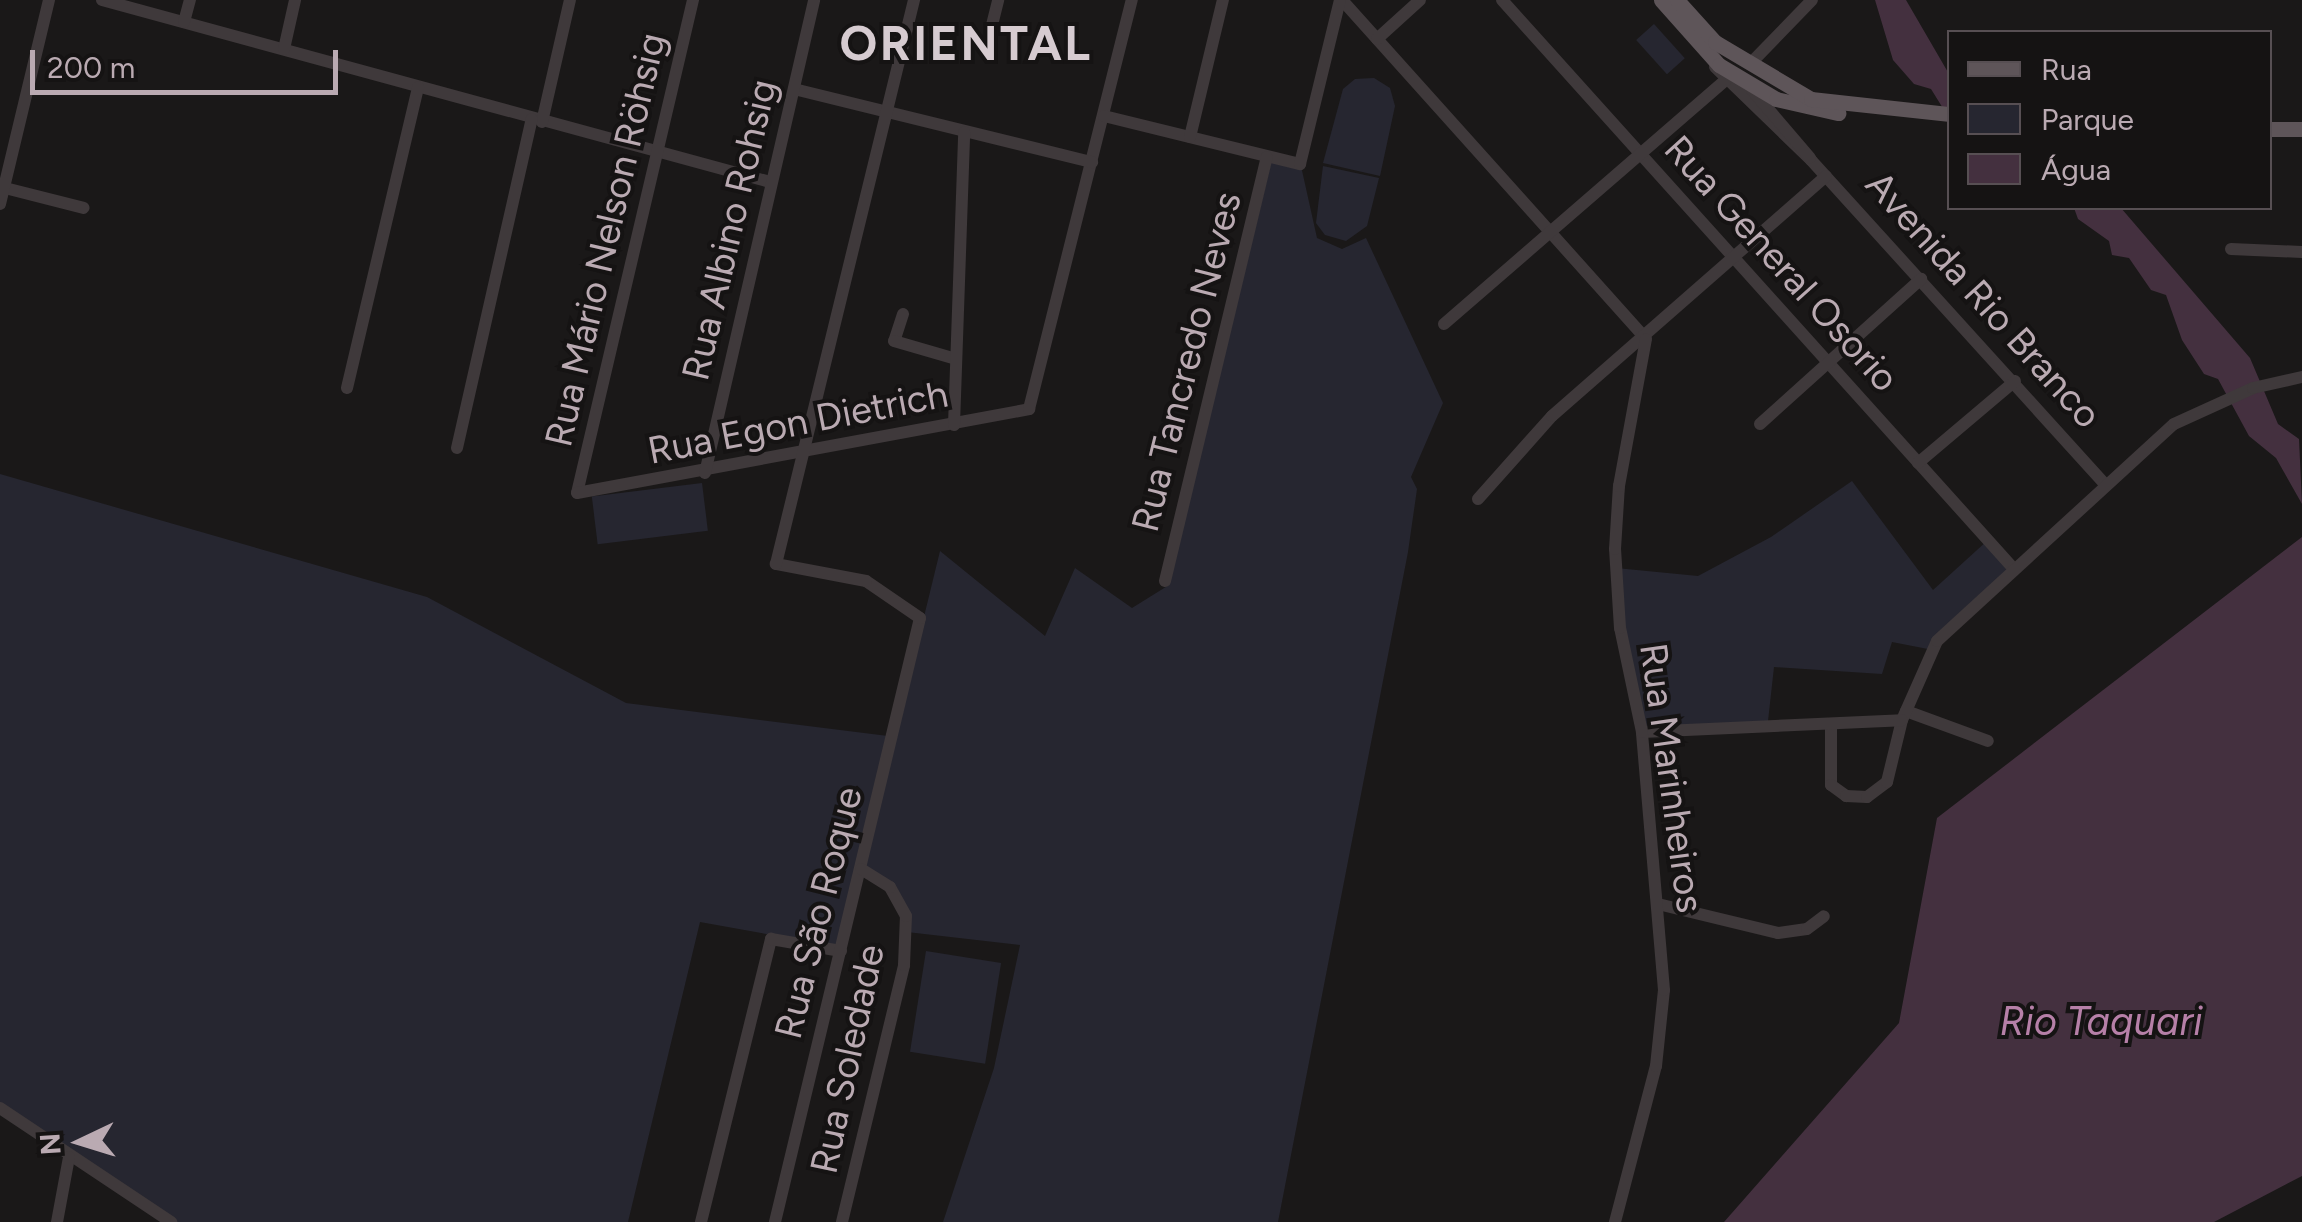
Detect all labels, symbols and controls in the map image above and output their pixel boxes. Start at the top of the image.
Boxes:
district label: ORIENTAL [840,15,1092,73]
street label: Rua Mário Nelson Röhsig [536,29,676,451]
scale bar [35,30,342,92]
legend [1947,30,2272,210]
text: 200 m [47,49,135,86]
text: Rua [2041,51,2092,88]
street label: Rua Albino Rohsig [673,75,787,385]
text: Parque [2041,101,2134,138]
street label: Rua General Osorio [1654,127,1908,401]
text: Água [2041,151,2111,188]
street label: Avenida Rio Branco [1856,162,2110,438]
street label: Rua Tancredo Neves [1123,188,1251,536]
street label: Rua Egon Dietrich [644,372,952,474]
street label: Rua Marinheiros [1630,640,1712,916]
street label: Rua São Roque [766,783,872,1043]
street label: Rua Soledade [801,940,895,1178]
water label: Rio Taquari [2000,997,2202,1045]
north arrow [30,1092,130,1192]
text: N [32,1132,68,1156]

